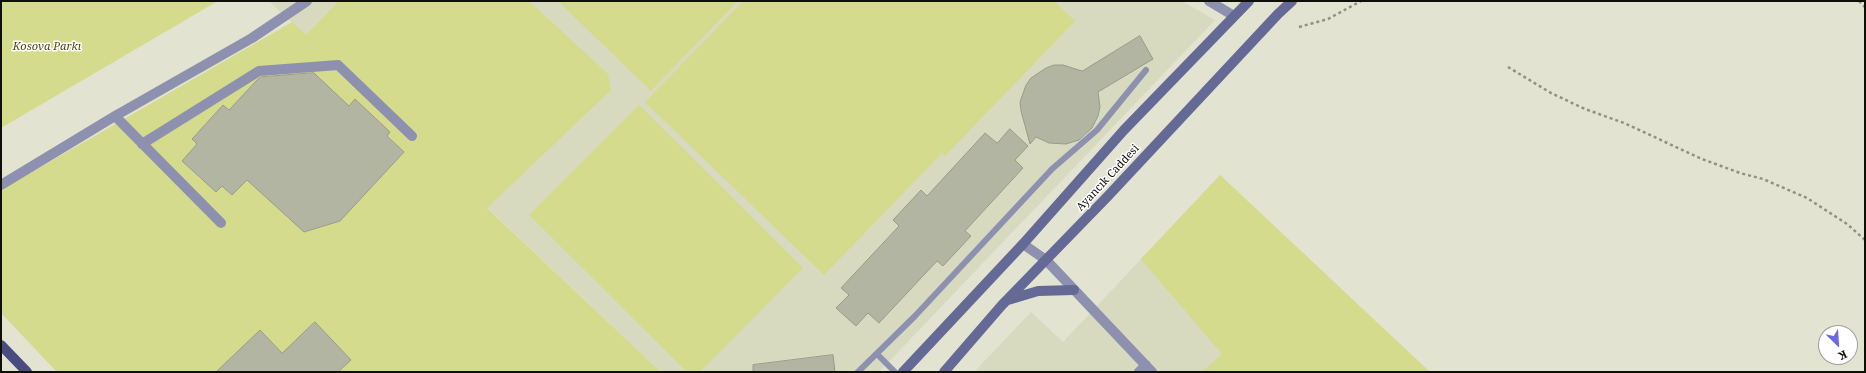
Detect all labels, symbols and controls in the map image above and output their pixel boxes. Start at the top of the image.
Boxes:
park label: Kosova Parkı [13,40,81,54]
street label: Ayancık Caddesi [1074,142,1142,214]
north arrow [1818,325,1858,365]
text: K [1836,347,1850,364]

